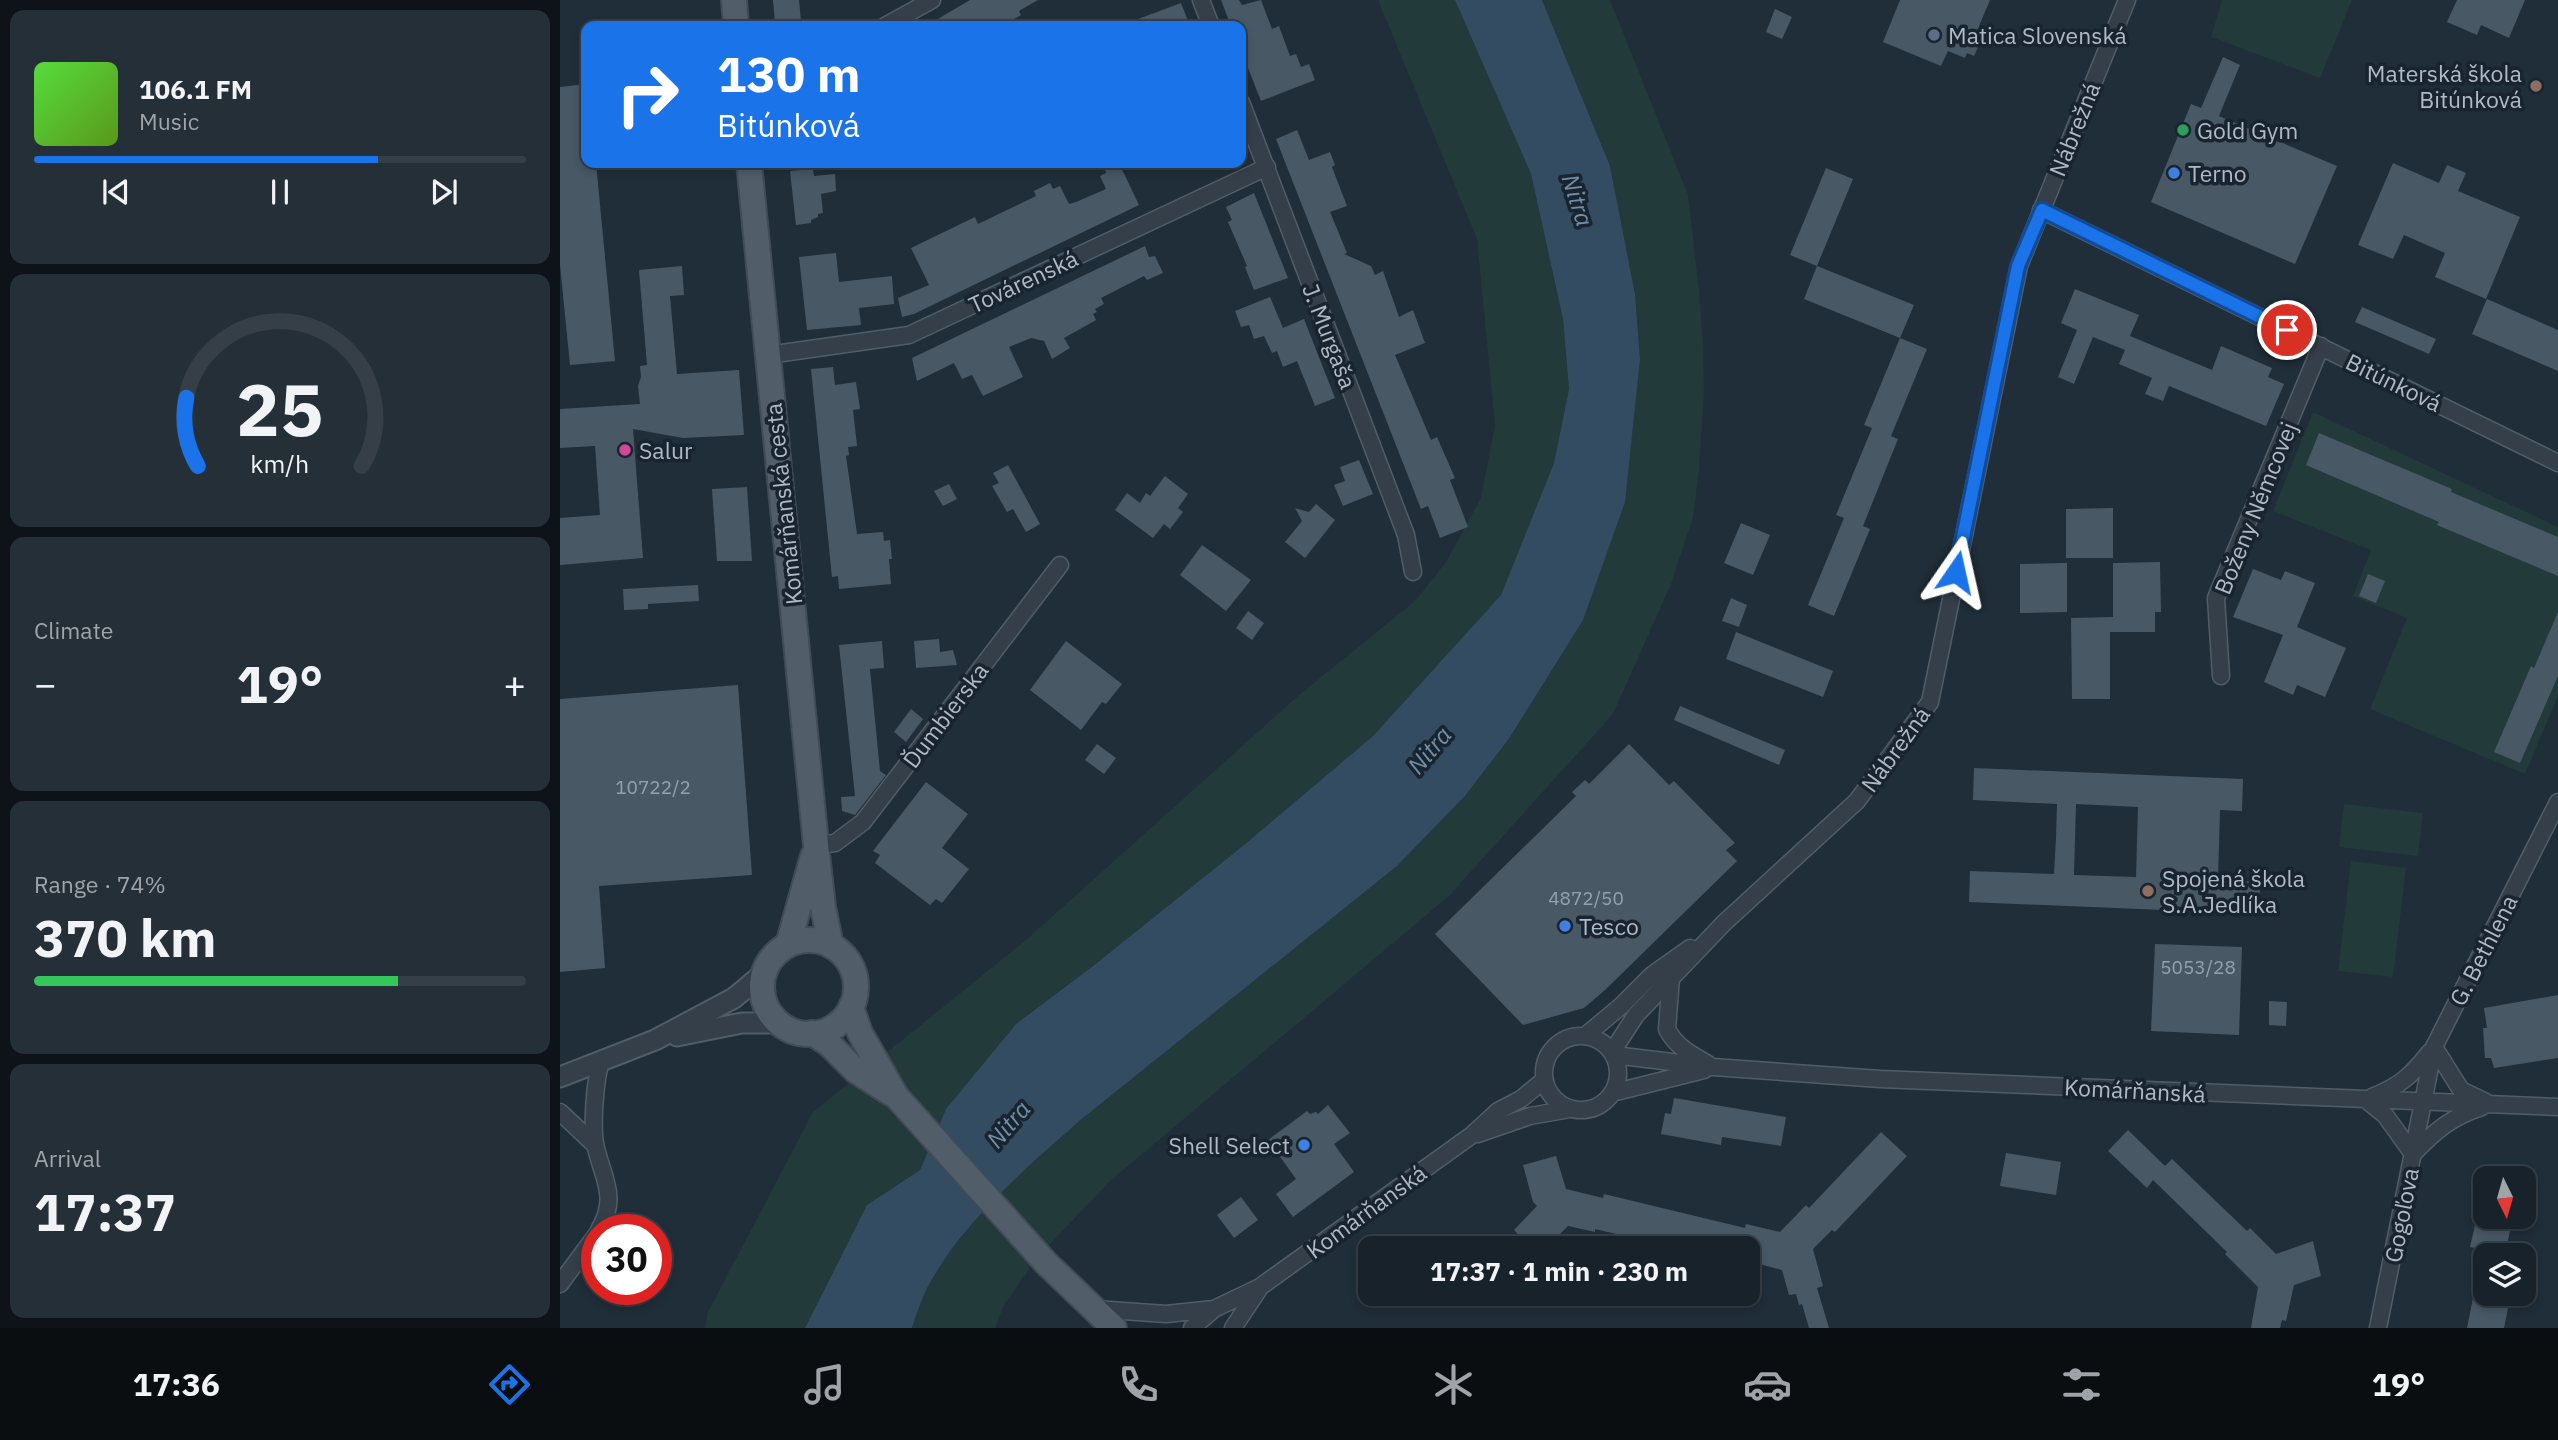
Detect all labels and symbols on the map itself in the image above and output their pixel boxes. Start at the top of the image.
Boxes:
place label: Matica Slovenská [1948,20,2127,50]
marker: Matica Slovenská [1926,27,1942,43]
place label: Materská škola Bitúnková [2367,58,2522,114]
street label: Nábrežná [2042,78,2106,180]
marker: Materská škola Bitúnková [2528,78,2544,94]
place label: Gold Gym [2197,115,2298,145]
marker: Gold Gym [2175,122,2191,138]
place label: Terno [2188,158,2247,188]
marker: Terno [2166,165,2182,181]
water label: Nitra [1555,170,1601,230]
street label: Továrenská [964,243,1082,319]
street label: J. Murgaša [1296,279,1364,393]
pin [2257,300,2317,360]
street label: Bitúnková [2341,346,2447,418]
street label: Komárňanská cesta [757,402,809,606]
street label: Boženy Němcovej [2207,417,2303,599]
place label: Salur [639,435,693,465]
marker: Salur [617,442,633,458]
position arrow [1919,535,1993,609]
street label: Ďumbierska [896,656,994,774]
street label: Nábrežná [1854,700,1936,798]
water label: Nitra [1400,719,1458,781]
house number: 10722/2 [615,775,691,799]
place label: Spojená škola S.A.Jedlíka [2162,863,2305,919]
marker: Spojená škola S.A.Jedlíka [2140,883,2156,899]
house number: 4872/50 [1548,886,1624,910]
street label: G. Bethlena [2442,889,2524,1011]
place label: Tesco [1579,911,1639,941]
marker: Tesco [1557,918,1573,934]
house number: 5053/28 [2160,955,2236,979]
street label: Komárňanská [2064,1071,2206,1109]
water label: Nitra [979,1093,1037,1155]
place label: Shell Select [1169,1130,1290,1160]
marker: Shell Select [1296,1137,1312,1153]
street label: Komárňanská [1300,1157,1432,1265]
street label: Gogoľova [2377,1165,2425,1265]
north arrow [2473,1166,2536,1228]
speed limit sign: 30 [581,1214,672,1305]

